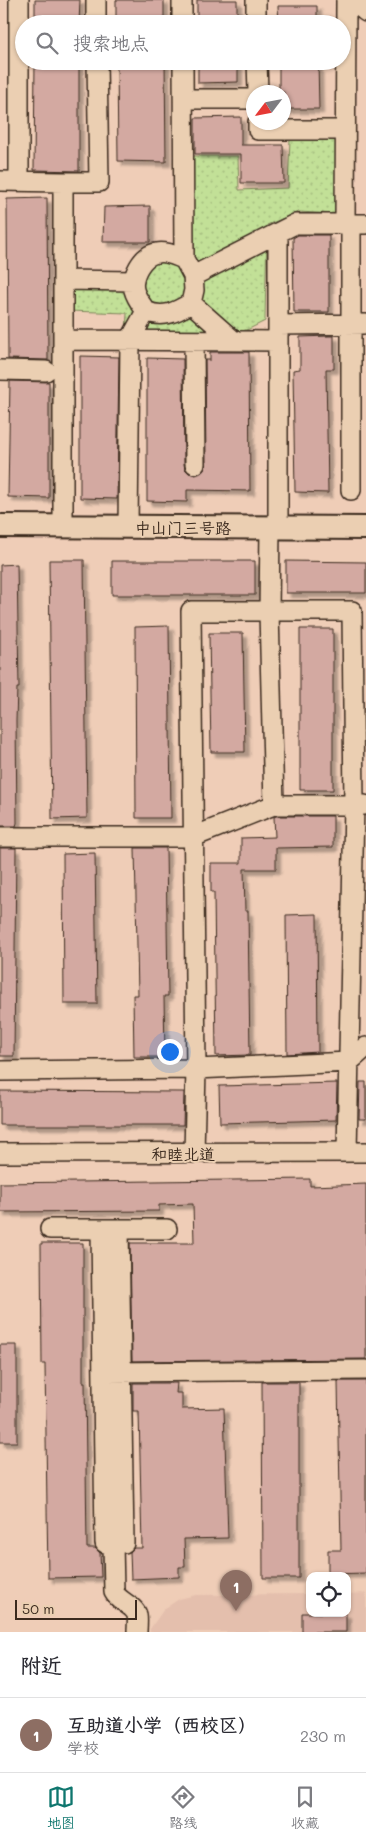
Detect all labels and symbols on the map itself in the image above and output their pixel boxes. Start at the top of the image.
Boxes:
north arrow [246,85,291,130]
street label: 中山门三号路 [135,517,231,538]
your location [157,1039,183,1065]
street label: 和睦北道 [151,1143,215,1164]
pin: 1 [220,1570,252,1611]
scale bar [15,1597,138,1620]

